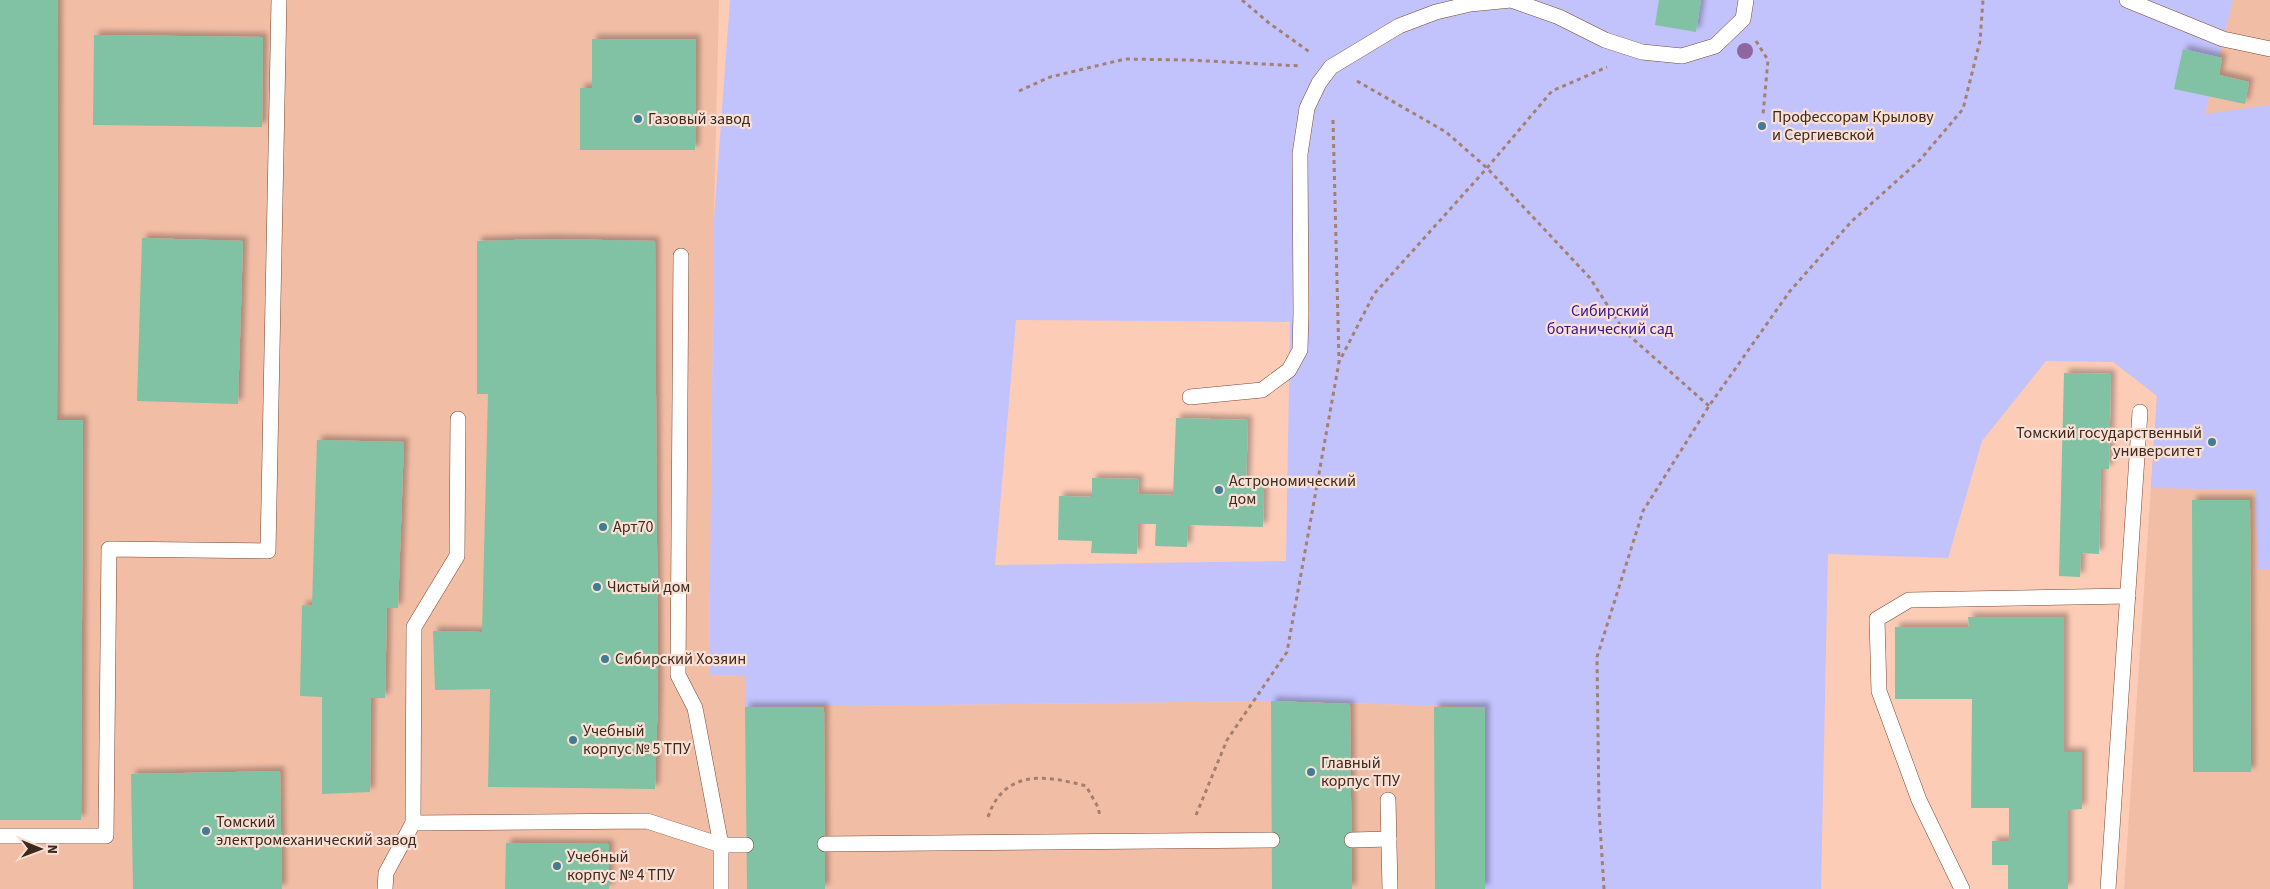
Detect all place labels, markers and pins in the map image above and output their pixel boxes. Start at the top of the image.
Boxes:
place label: Профессорам Крылову и Сергиевской [1772,106,1934,146]
place label: Газовый завод [648,108,751,130]
marker: Газовый завод [632,113,644,125]
marker: Профессорам Крылову и Сергиевской [1756,120,1768,132]
place label: Томский государственный университет [2016,422,2202,462]
marker: Томский государственный университет [2206,436,2218,448]
place label: Астрономический дом [1229,470,1356,510]
marker: Астрономический дом [1213,484,1225,496]
place label: Арт70 [613,516,654,538]
marker: Арт70 [597,521,609,533]
place label: Чистый дом [607,576,690,598]
marker: Чистый дом [591,581,603,593]
place label: Сибирский Хозяин [615,648,746,670]
marker: Сибирский Хозяин [599,653,611,665]
place label: Учебный корпус № 5 ТПУ [583,720,691,760]
marker: Учебный корпус № 5 ТПУ [567,734,579,746]
place label: Главный корпус ТПУ [1321,752,1401,792]
marker: Главный корпус ТПУ [1305,766,1317,778]
place label: Томский электромеханический завод [216,811,417,851]
marker: Томский электромеханический завод [200,825,212,837]
place label: Учебный корпус № 4 ТПУ [567,846,675,886]
marker: Учебный корпус № 4 ТПУ [551,860,563,872]

